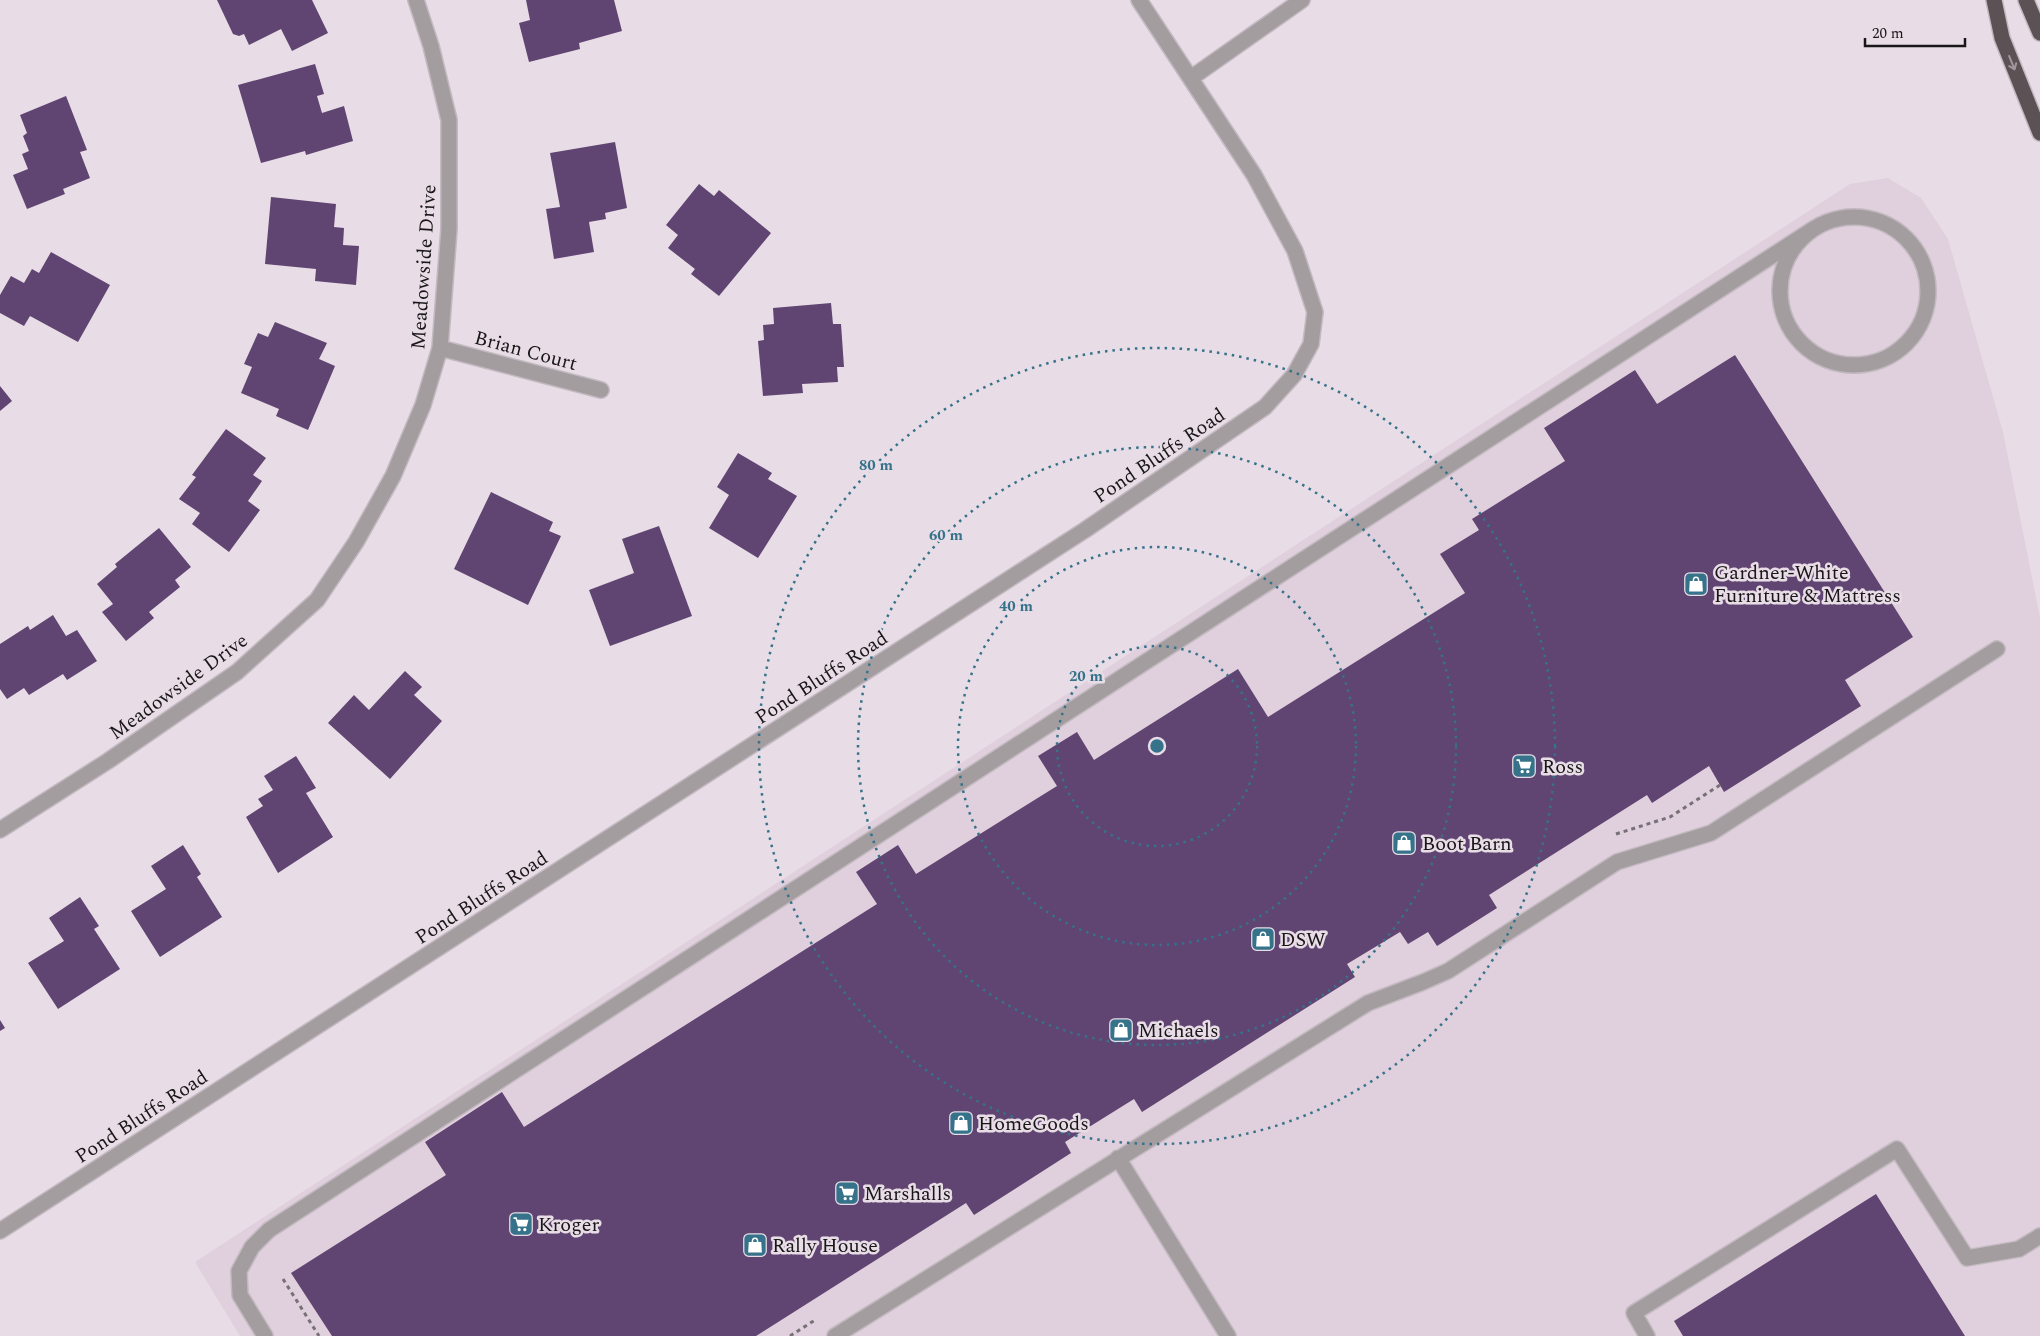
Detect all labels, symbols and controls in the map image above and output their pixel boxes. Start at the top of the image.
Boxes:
scale bar [1865,15,1965,47]
text: 20 m [1872,22,1904,45]
one-way arrow [2009,56,2018,71]
street label: Meadowside Drive [403,183,445,351]
street label: Brian Court [471,323,581,379]
street label: Pond Bluffs Road [1088,400,1232,511]
text: 80 m [859,454,894,477]
text: 60 m [929,524,964,547]
place label: Gardner-White Furniture & Mattress [1714,558,1901,611]
shop icon: Gardner-White Furniture & Mattress [1683,571,1709,597]
text: 40 m [999,595,1034,618]
street label: Pond Bluffs Road [749,623,894,732]
street label: Meadowside Drive [103,626,254,748]
text: 20 m [1069,665,1104,688]
centre of rings [1148,737,1166,755]
place label: Ross [1542,752,1583,782]
supermarket icon: Ross [1511,753,1537,779]
place label: Boot Barn [1422,829,1512,859]
shop icon: Boot Barn [1391,830,1417,856]
street label: Pond Bluffs Road [409,843,554,952]
place label: DSW [1280,925,1326,955]
shop icon: DSW [1250,926,1276,952]
place label: Michaels [1138,1016,1219,1046]
shop icon: Michaels [1108,1017,1134,1043]
street label: Pond Bluffs Road [69,1062,214,1171]
place label: HomeGoods [978,1109,1089,1139]
shop icon: HomeGoods [948,1110,974,1136]
place label: Marshalls [864,1179,951,1209]
supermarket icon: Marshalls [834,1180,860,1206]
place label: Kroger [538,1210,600,1240]
supermarket icon: Kroger [508,1211,534,1237]
place label: Rally House [772,1231,878,1261]
shop icon: Rally House [742,1232,768,1258]

